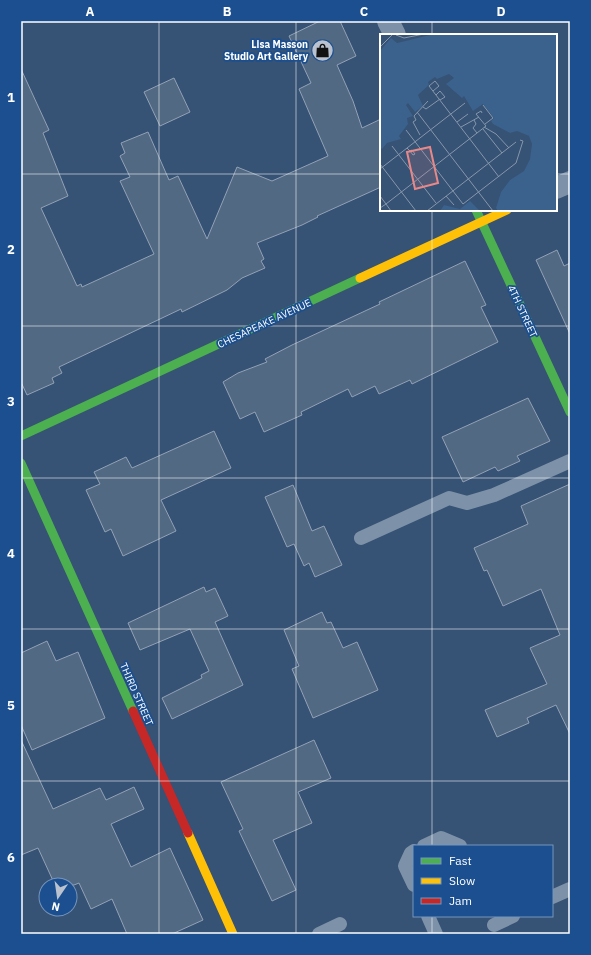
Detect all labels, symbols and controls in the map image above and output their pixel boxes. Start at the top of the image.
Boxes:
text: A [86,3,95,20]
text: B [223,3,232,20]
text: C [360,3,369,20]
text: D [496,3,506,20]
inset map [380,34,557,211]
shop icon: Lisa Masson Studio Art Gallery [310,37,336,63]
place label: Lisa Masson Studio Art Gallery [224,38,309,63]
text: 1 [7,89,15,106]
text: 2 [7,241,15,258]
street label: 4TH STREET [505,283,540,340]
street label: CHESAPEAKE AVENUE [215,296,313,351]
text: 3 [7,393,15,410]
text: 4 [7,545,15,562]
street label: THIRD STREET [117,661,156,728]
text: 5 [7,697,15,714]
legend [413,845,553,917]
text: 6 [7,849,15,866]
text: Fast [449,853,472,868]
text: Slow [449,873,475,888]
north arrow [38,877,78,917]
text: Jam [449,893,472,908]
text: N [50,899,61,914]

